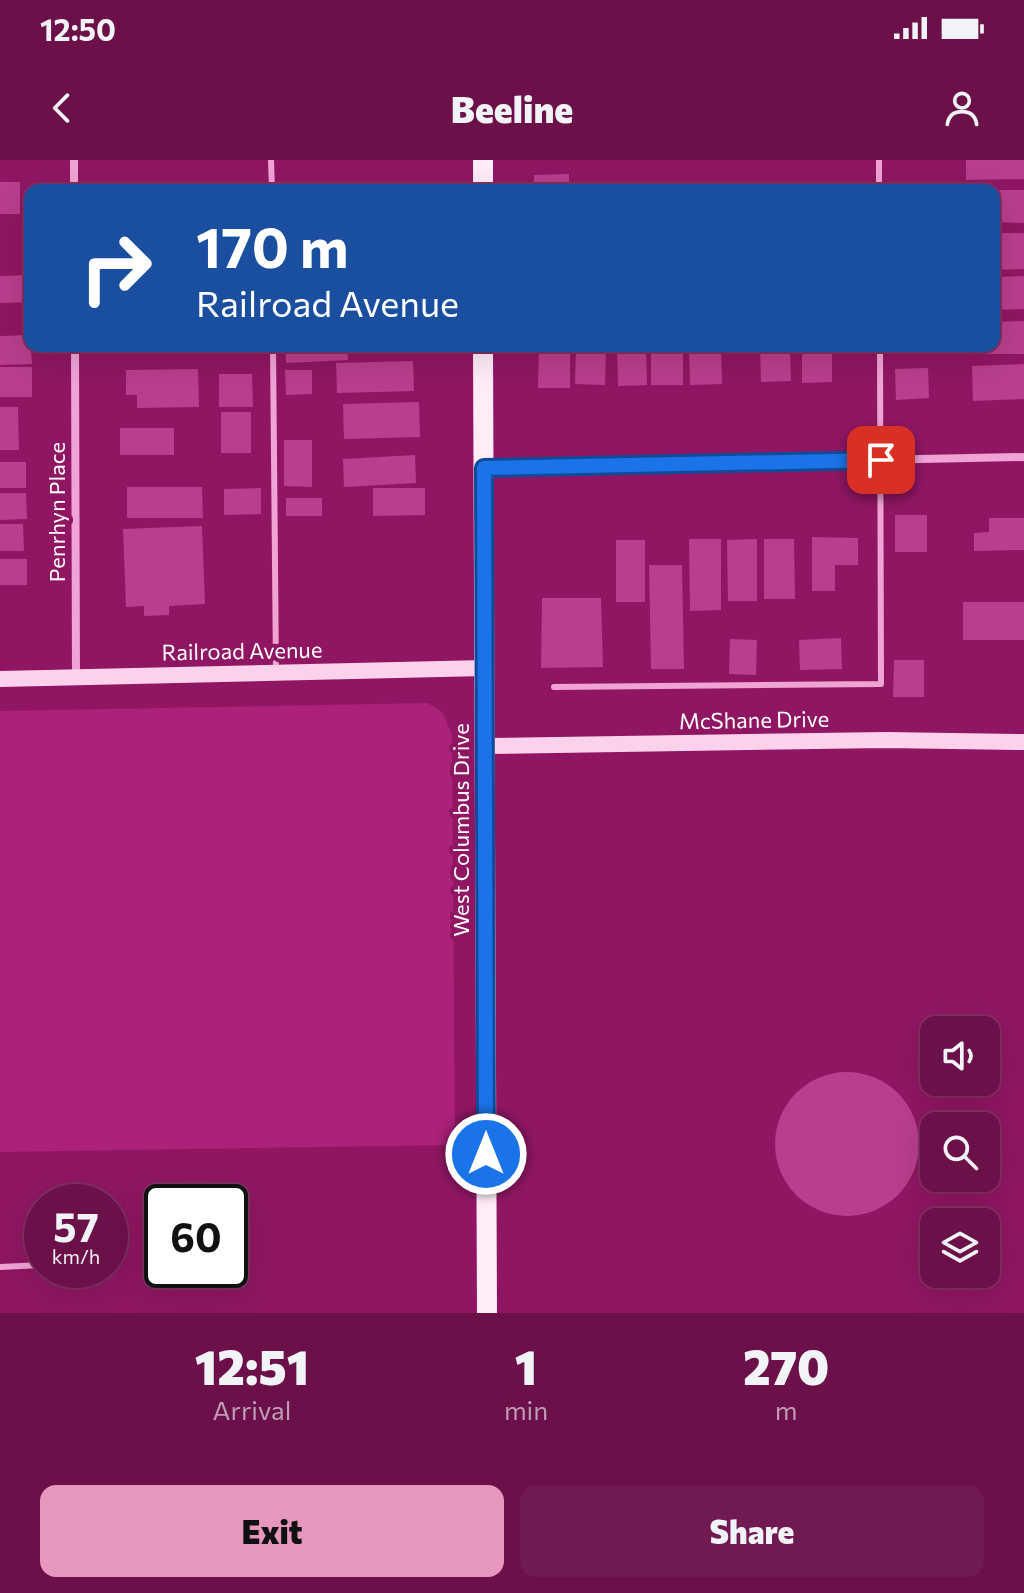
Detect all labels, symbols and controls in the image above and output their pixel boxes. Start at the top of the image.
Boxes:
text: 12:50 [40,10,116,47]
icon: back [40,86,84,130]
text: Beeline [451,86,573,130]
icon: person [940,86,984,130]
text: 170 m [196,211,349,280]
icon: right [64,216,168,320]
text: Railroad Avenue [196,280,459,324]
pin [847,426,915,494]
icon: arrive [859,438,903,482]
street label: Penrhyn Place [43,442,70,582]
street label: Railroad Avenue [161,636,323,665]
street label: McShane Drive [679,705,829,734]
street label: West Columbus Drive [447,723,474,937]
map controls [920,1016,1000,1288]
button: sound [920,1016,1000,1096]
position arrow [444,1112,528,1196]
button: search [920,1112,1000,1192]
speed limit sign: 60 [144,1184,248,1288]
text: 57 [53,1201,99,1250]
button: layers [920,1208,1000,1288]
text: km/h [52,1244,100,1268]
text: 12:51 [195,1336,309,1395]
text: 1 [515,1336,537,1395]
text: 270 [743,1336,829,1395]
text: Arrival [213,1394,291,1425]
text: min [504,1394,548,1425]
text: m [775,1394,797,1425]
button: Exit [40,1485,504,1577]
button: Share [520,1485,984,1577]

